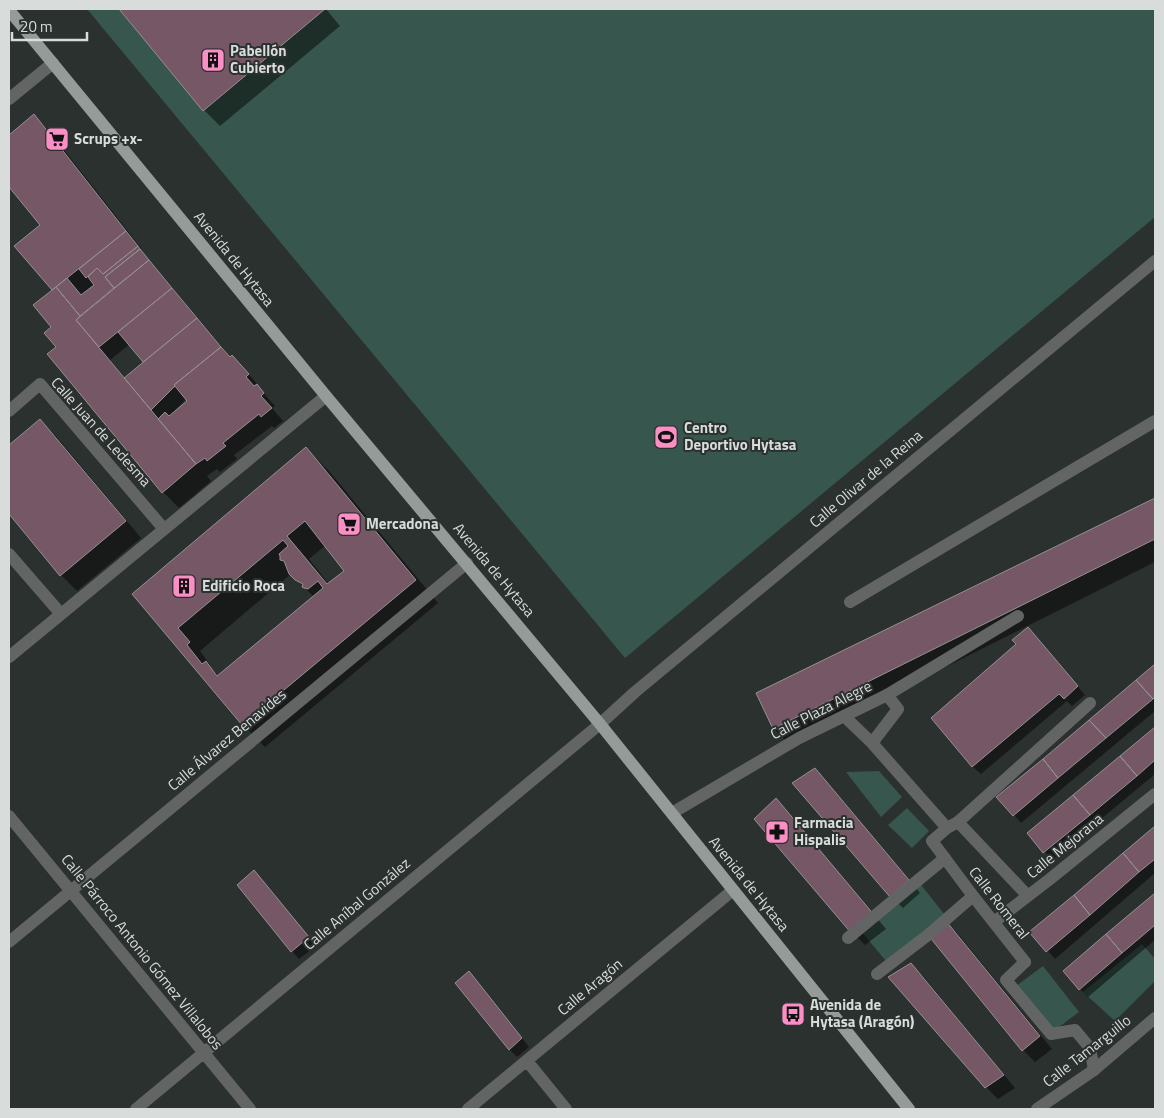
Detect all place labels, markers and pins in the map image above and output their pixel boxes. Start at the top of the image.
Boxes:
place label: Pabellón Cubierto [230,39,287,79]
building icon: Pabellón Cubierto [200,47,226,73]
supermarket icon: Scrups +x- [44,126,70,152]
place label: Scrups +x- [74,127,143,150]
place label: Centro Deportivo Hytasa [684,416,797,456]
sports icon: Centro Deportivo Hytasa [653,424,679,450]
supermarket icon: Mercadona [336,511,362,537]
place label: Mercadona [366,512,439,535]
building icon: Edificio Roca [171,573,197,599]
place label: Edificio Roca [202,574,285,597]
place label: Farmacia Hispalis [794,811,854,851]
pharmacy icon: Farmacia Hispalis [764,819,790,845]
place label: Avenida de Hytasa (Aragón) [810,993,915,1033]
bus stop icon: Avenida de Hytasa (Aragón) [780,1001,806,1027]

